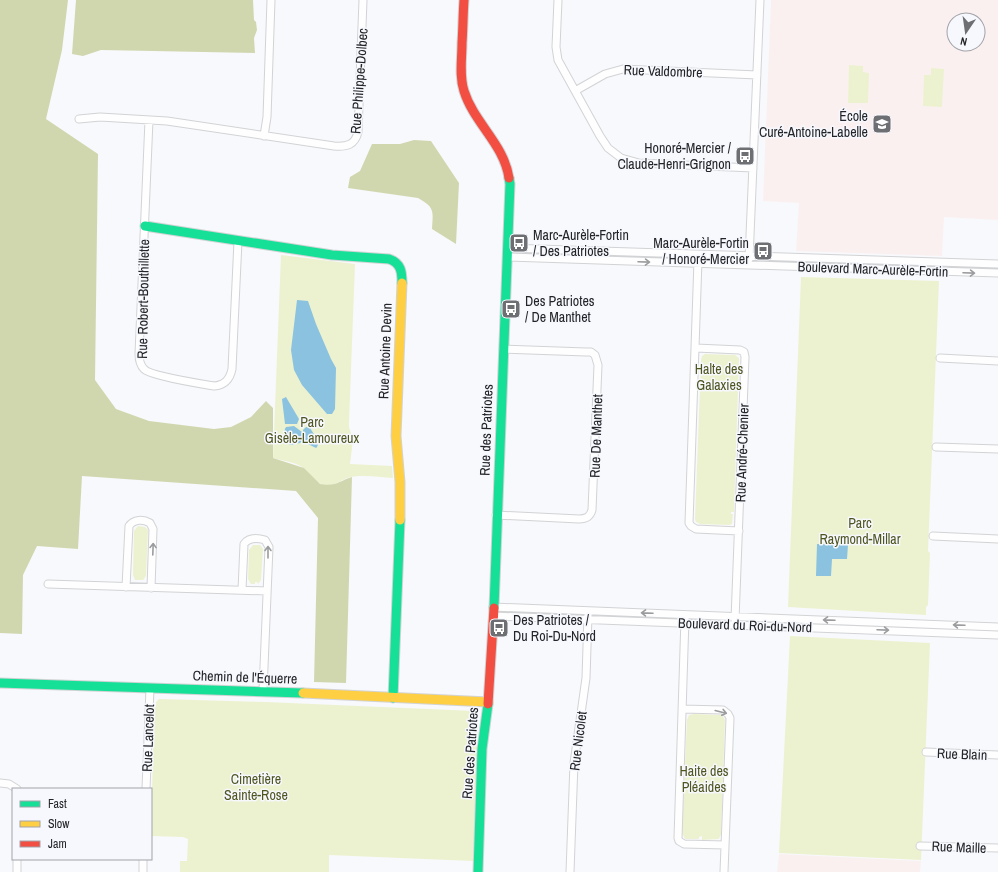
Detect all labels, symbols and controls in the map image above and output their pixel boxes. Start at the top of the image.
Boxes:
north arrow [946,12,986,52]
street label: Rue Philippe-Dolbec [346,27,372,134]
text: N [959,34,968,49]
street label: Rue Valdombre [623,61,703,81]
place label: École Curé-Antoine-Labelle [759,107,868,141]
school or university icon: École Curé-Antoine-Labelle [871,113,893,135]
place label: Honoré-Mercier / Claude-Henri-Grignon [617,139,732,173]
bus stop icon: Honoré-Mercier / Claude-Henri-Grignon [734,145,756,167]
place label: Marc-Aurèle-Fortin / Des Patriotes [533,226,629,260]
bus stop icon: Marc-Aurèle-Fortin / Des Patriotes [508,232,530,254]
place label: Marc-Aurèle-Fortin / Honoré-Mercier [653,234,749,268]
street label: Rue Robert-Bouthillette [133,239,153,359]
bus stop icon: Marc-Aurèle-Fortin / Honoré-Mercier [752,240,774,262]
street label: Boulevard Marc-Aurèle-Fortin [797,257,949,281]
one-way arrow [637,258,650,266]
one-way arrow [962,269,975,276]
place label: Des Patriotes / De Manthet [525,292,595,326]
bus stop icon: Des Patriotes / De Manthet [500,298,522,320]
street label: Rue Antoine Devin [374,303,396,399]
park label: Halte des Galaxies [695,360,744,394]
street label: Rue des Patriotes [475,384,497,476]
street label: Rue De Manthet [586,394,606,478]
street label: Rue André-Chenier [731,403,753,503]
park label: Parc Gisèle-Lamoureux [265,413,359,447]
park label: Parc Raymond-Millar [819,514,901,548]
one-way arrow [149,543,156,556]
one-way arrow [264,546,272,559]
one-way arrow [641,609,654,616]
place label: Des Patriotes / Du Roi-Du-Nord [513,611,596,645]
street label: Boulevard du Roi-du-Nord [678,614,812,636]
one-way arrow [823,616,836,624]
bus stop icon: Des Patriotes / Du Roi-Du-Nord [488,617,510,639]
one-way arrow [953,621,966,629]
one-way arrow [876,626,889,634]
street label: Chemin de l'Équerre [192,666,298,688]
street label: Rue Lancelot [138,704,158,772]
street label: Rue des Patriotes [458,706,482,799]
one-way arrow [714,708,727,716]
street label: Rue Nicolet [565,710,591,772]
street label: Rue Blain [936,744,988,764]
park label: Haite des Pléaides [679,762,729,796]
park label: Cimetière Sainte-Rose [224,770,288,804]
legend [12,788,152,860]
text: Fast [48,796,67,812]
text: Slow [48,816,70,832]
text: Jam [48,836,67,852]
street label: Rue Maille [931,837,987,857]

